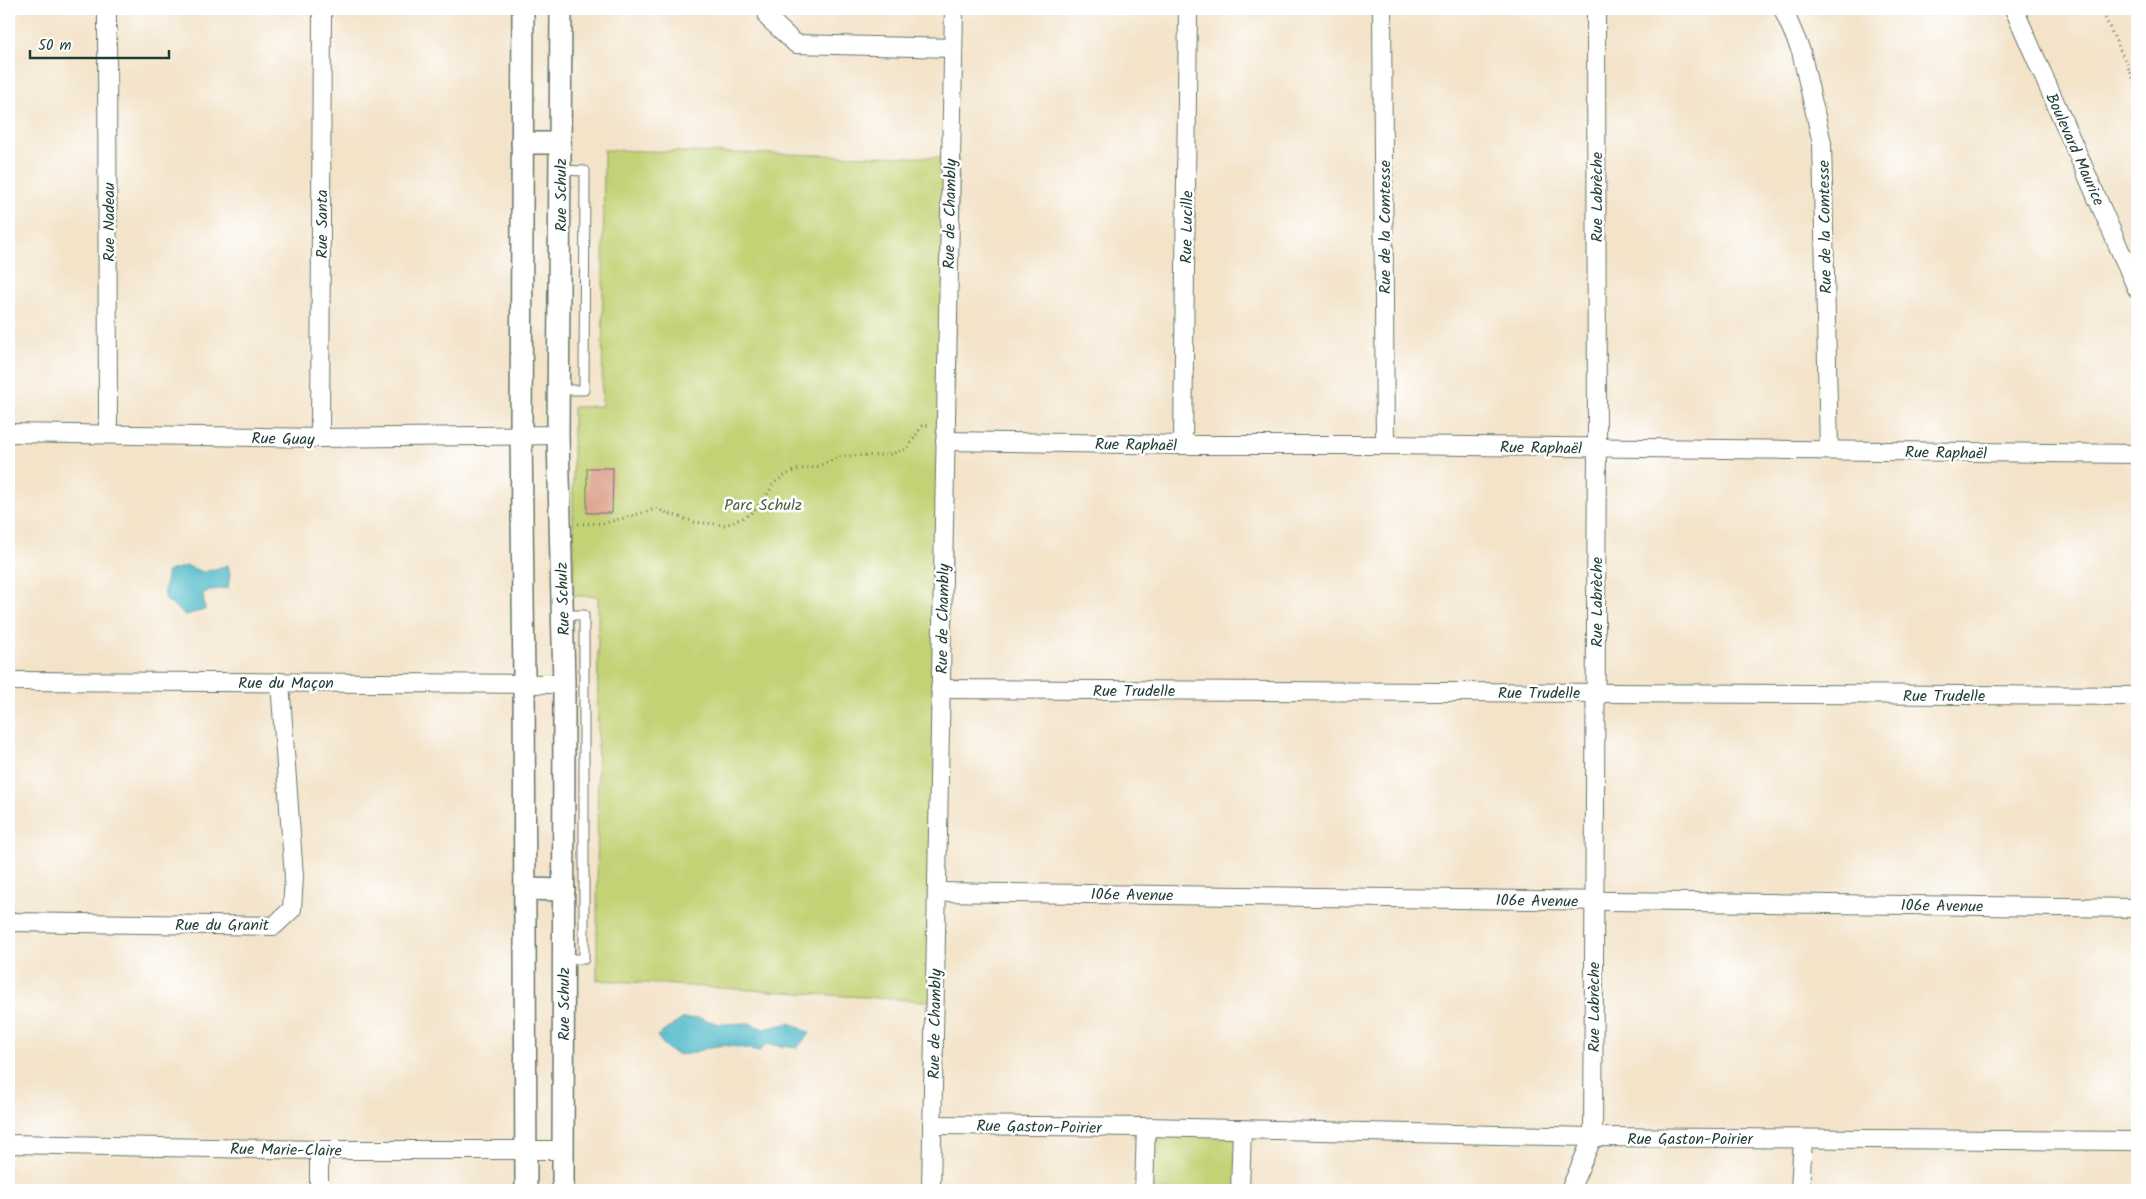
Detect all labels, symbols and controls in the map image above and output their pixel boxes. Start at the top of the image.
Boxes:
scale bar [30,28,169,60]
text: 50 m [38,34,72,58]
street label: Boulevard Maurice [2039,89,2111,210]
street label: Rue Labrèche [1585,152,1610,242]
street label: Rue Schulz [549,158,574,232]
street label: Rue de Chambly [937,158,964,269]
street label: Rue de la Comtesse [1373,160,1398,294]
street label: Rue de la Comtesse [1812,160,1839,294]
street label: Rue Nadeau [97,182,122,262]
street label: Rue Santa [310,190,335,258]
street label: Rue Lucille [1174,190,1201,264]
street label: Rue Guay [251,426,315,453]
street label: Rue Raphaël [1095,432,1177,459]
street label: Rue Raphaël [1500,435,1582,462]
street label: Rue Raphaël [1905,440,1987,467]
park label: Parc Schulz [724,493,802,518]
street label: Rue Labrèche [1585,557,1610,647]
street label: Rue Schulz [550,562,577,636]
street label: Rue de Chambly [930,563,957,674]
street label: Rue du Maçon [238,671,334,696]
street label: Rue Trudelle [1093,679,1175,704]
street label: Rue Trudelle [1498,681,1580,706]
street label: Rue Trudelle [1903,684,1985,709]
street label: 106e Avenue [1090,882,1174,909]
street label: 106e Avenue [1495,888,1579,915]
street label: 106e Avenue [1900,893,1984,920]
street label: Rue du Granit [175,913,270,938]
street label: Rue Labrèche [1582,962,1607,1052]
street label: Rue Schulz [552,967,577,1041]
street label: Rue de Chambly [922,968,949,1079]
street label: Rue Gaston-Poirier [976,1114,1104,1141]
street label: Rue Gaston-Poirier [1627,1127,1754,1152]
street label: Rue Marie-Claire [230,1137,342,1164]

